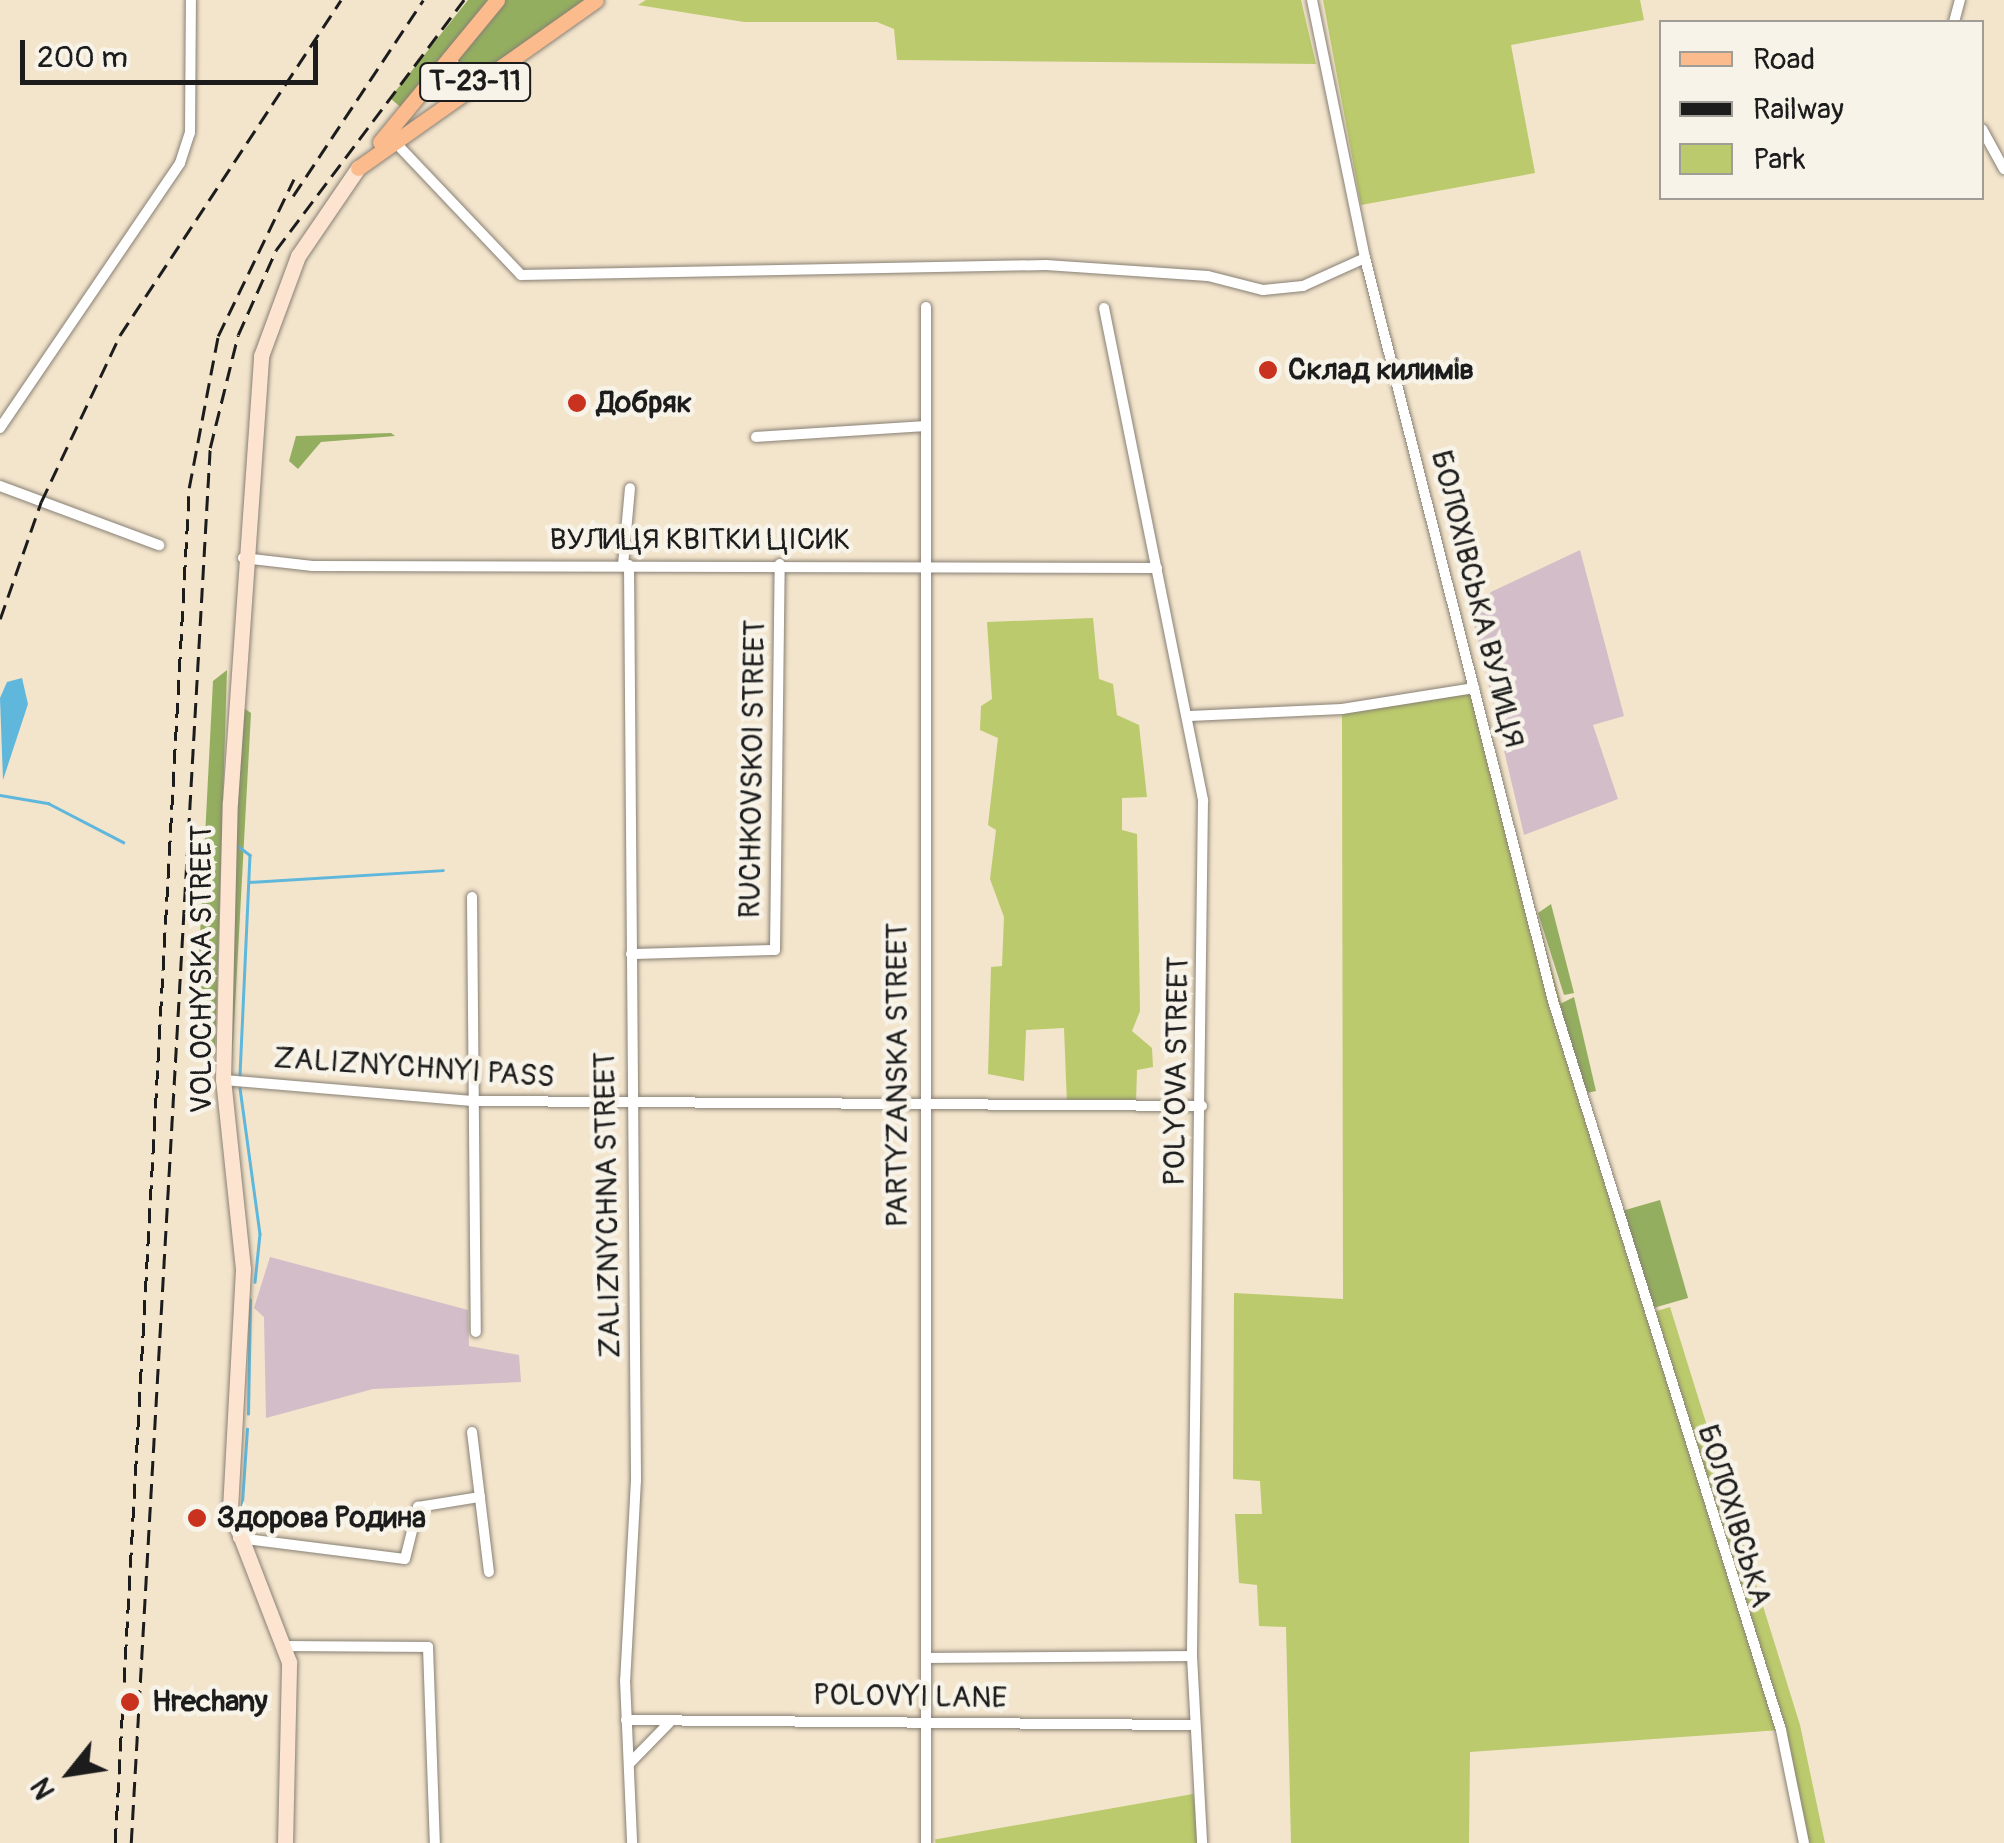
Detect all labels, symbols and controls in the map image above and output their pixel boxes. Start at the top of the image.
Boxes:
scale bar [25,20,322,82]
legend [1659,20,1984,200]
text: 200 m [37,39,128,76]
text: Road [1753,41,1815,78]
road number: Т-23-11 [418,59,532,105]
text: Railway [1753,91,1844,128]
text: Park [1753,141,1806,178]
place label: Склад килимів [1288,352,1474,388]
marker: Склад килимів [1257,359,1279,381]
place label: Добряк [597,385,692,421]
marker: Добряк [566,392,588,414]
street label: БОЛОХІВСЬКА ВУЛИЦЯ [1423,447,1531,751]
street label: ВУЛИЦЯ КВІТКИ ЦІСИК [550,522,850,558]
street label: RUCHKOVSKOI STREET [732,619,774,919]
street label: VOLOCHYSKA STREET [184,825,220,1113]
street label: PARTYZANSKA STREET [880,923,916,1227]
street label: POLYOVA STREET [1157,956,1197,1186]
street label: ZALIZNYCHNYI PASS [272,1040,556,1096]
street label: ZALIZNYCHNA STREET [587,1051,629,1359]
street label: БОЛОХІВСЬКА [1689,1420,1779,1612]
place label: Здорова Родина [217,1500,426,1536]
marker: Здорова Родина [186,1507,208,1529]
street label: POLOVYI LANE [813,1677,1007,1717]
place label: Hrechany [152,1684,267,1720]
marker: Hrechany [117,1689,143,1715]
north arrow [20,1723,120,1823]
text: N [24,1771,63,1805]

